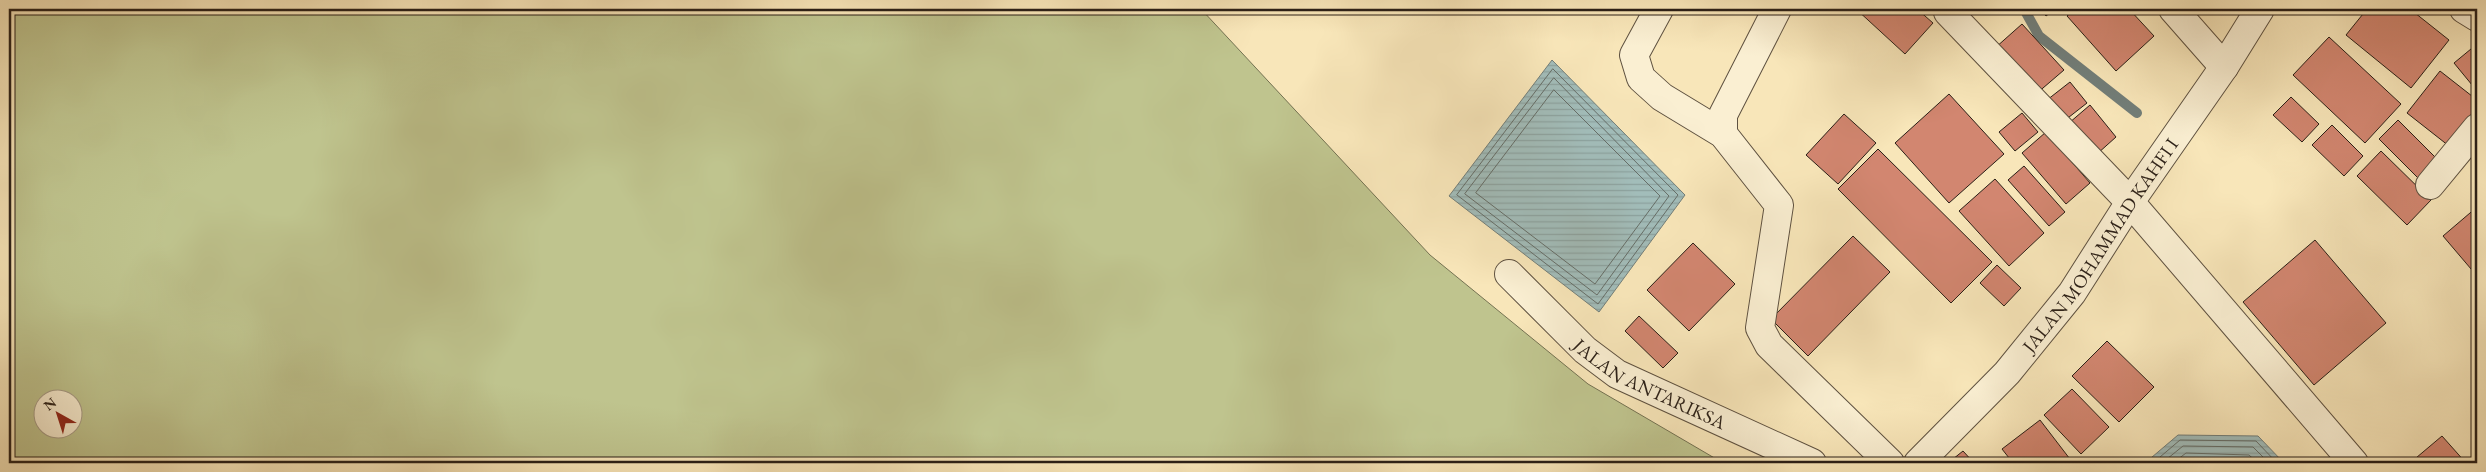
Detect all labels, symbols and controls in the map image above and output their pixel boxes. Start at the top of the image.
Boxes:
street label: JALAN MOHAMMAD KAHFI I [2015,133,2184,359]
street label: JALAN ANTARIKSA [1566,332,1731,435]
north arrow [32,390,82,440]
text: N [40,393,60,414]

